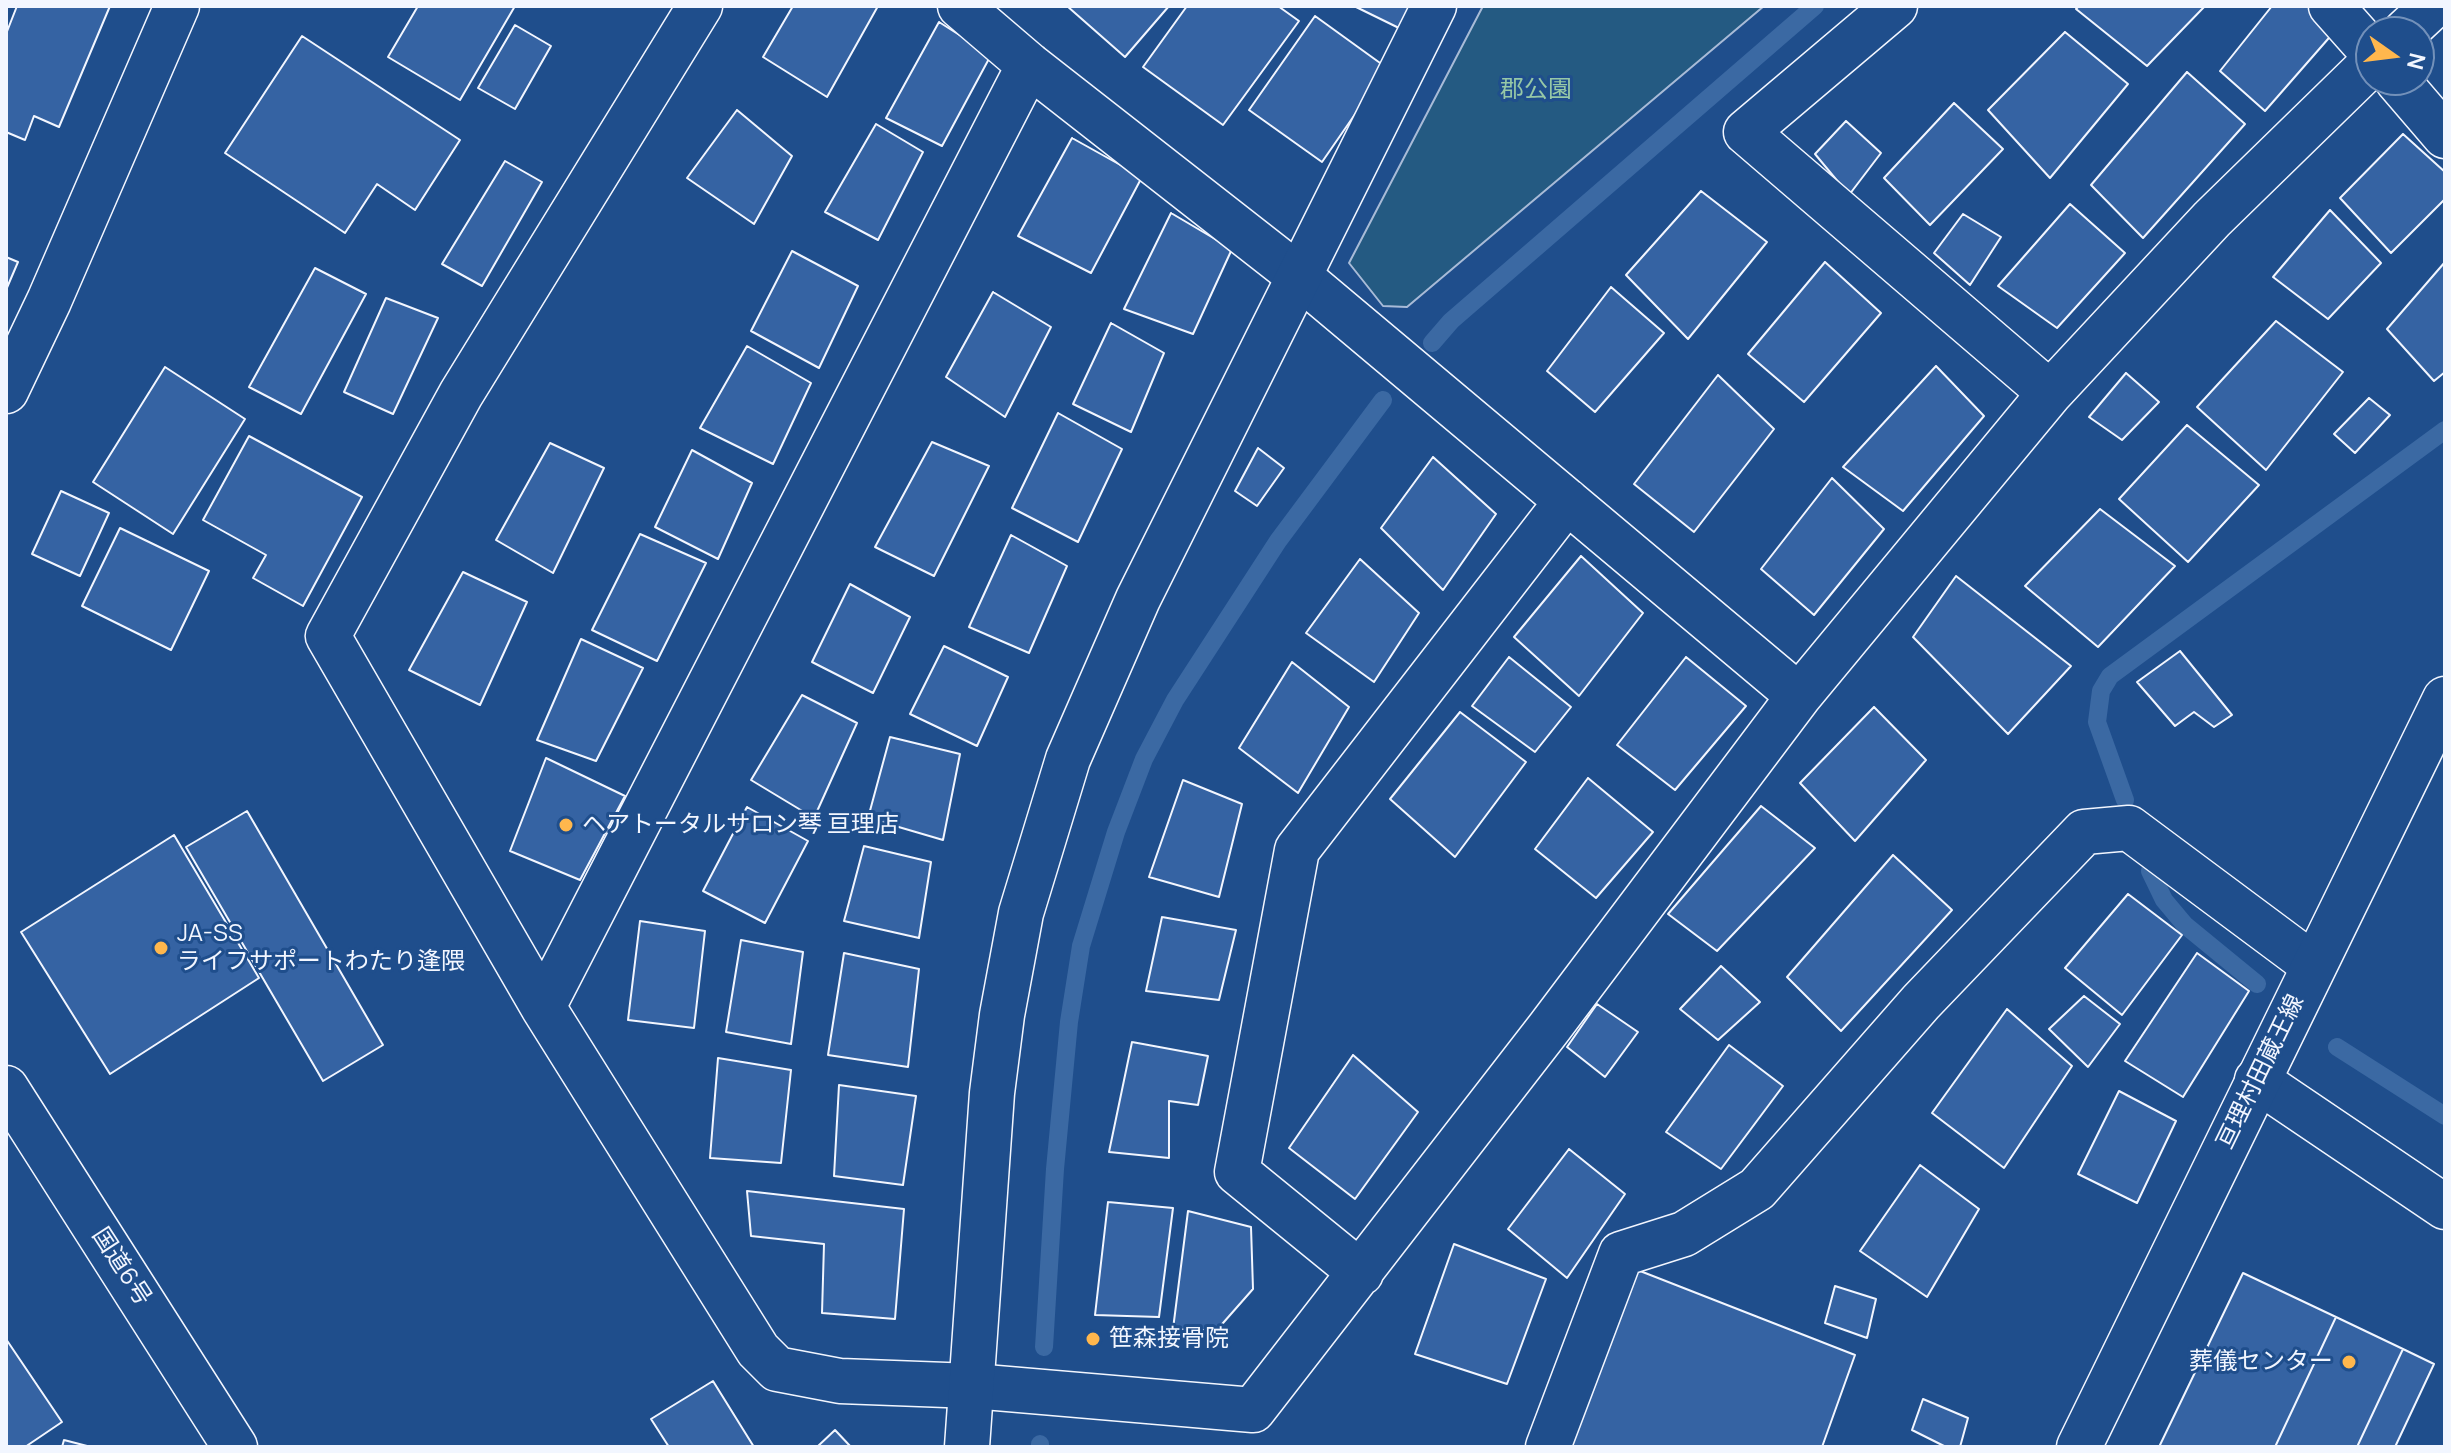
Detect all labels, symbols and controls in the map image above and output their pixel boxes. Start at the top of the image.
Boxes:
north arrow [2355,16,2435,96]
text: N [2400,50,2433,73]
park label: 郡公園 [1500,76,1572,104]
place label: ヘアトータルサロン琴 亘理店 [582,811,899,839]
marker: ヘアトータルサロン琴 亘理店 [557,816,575,834]
place label: JA-SS ライフサポートわたり逢隈 [177,920,465,976]
marker: JA-SS ライフサポートわたり逢隈 [152,939,170,957]
street label: 亘理村田蔵王線 [2211,990,2311,1154]
street label: 国道6号 [85,1223,157,1311]
place label: 笹森接骨院 [1109,1325,1229,1353]
marker: 笹森接骨院 [1084,1330,1102,1348]
place label: 葬儀センター [2189,1348,2333,1376]
marker: 葬儀センター [2340,1353,2358,1371]

